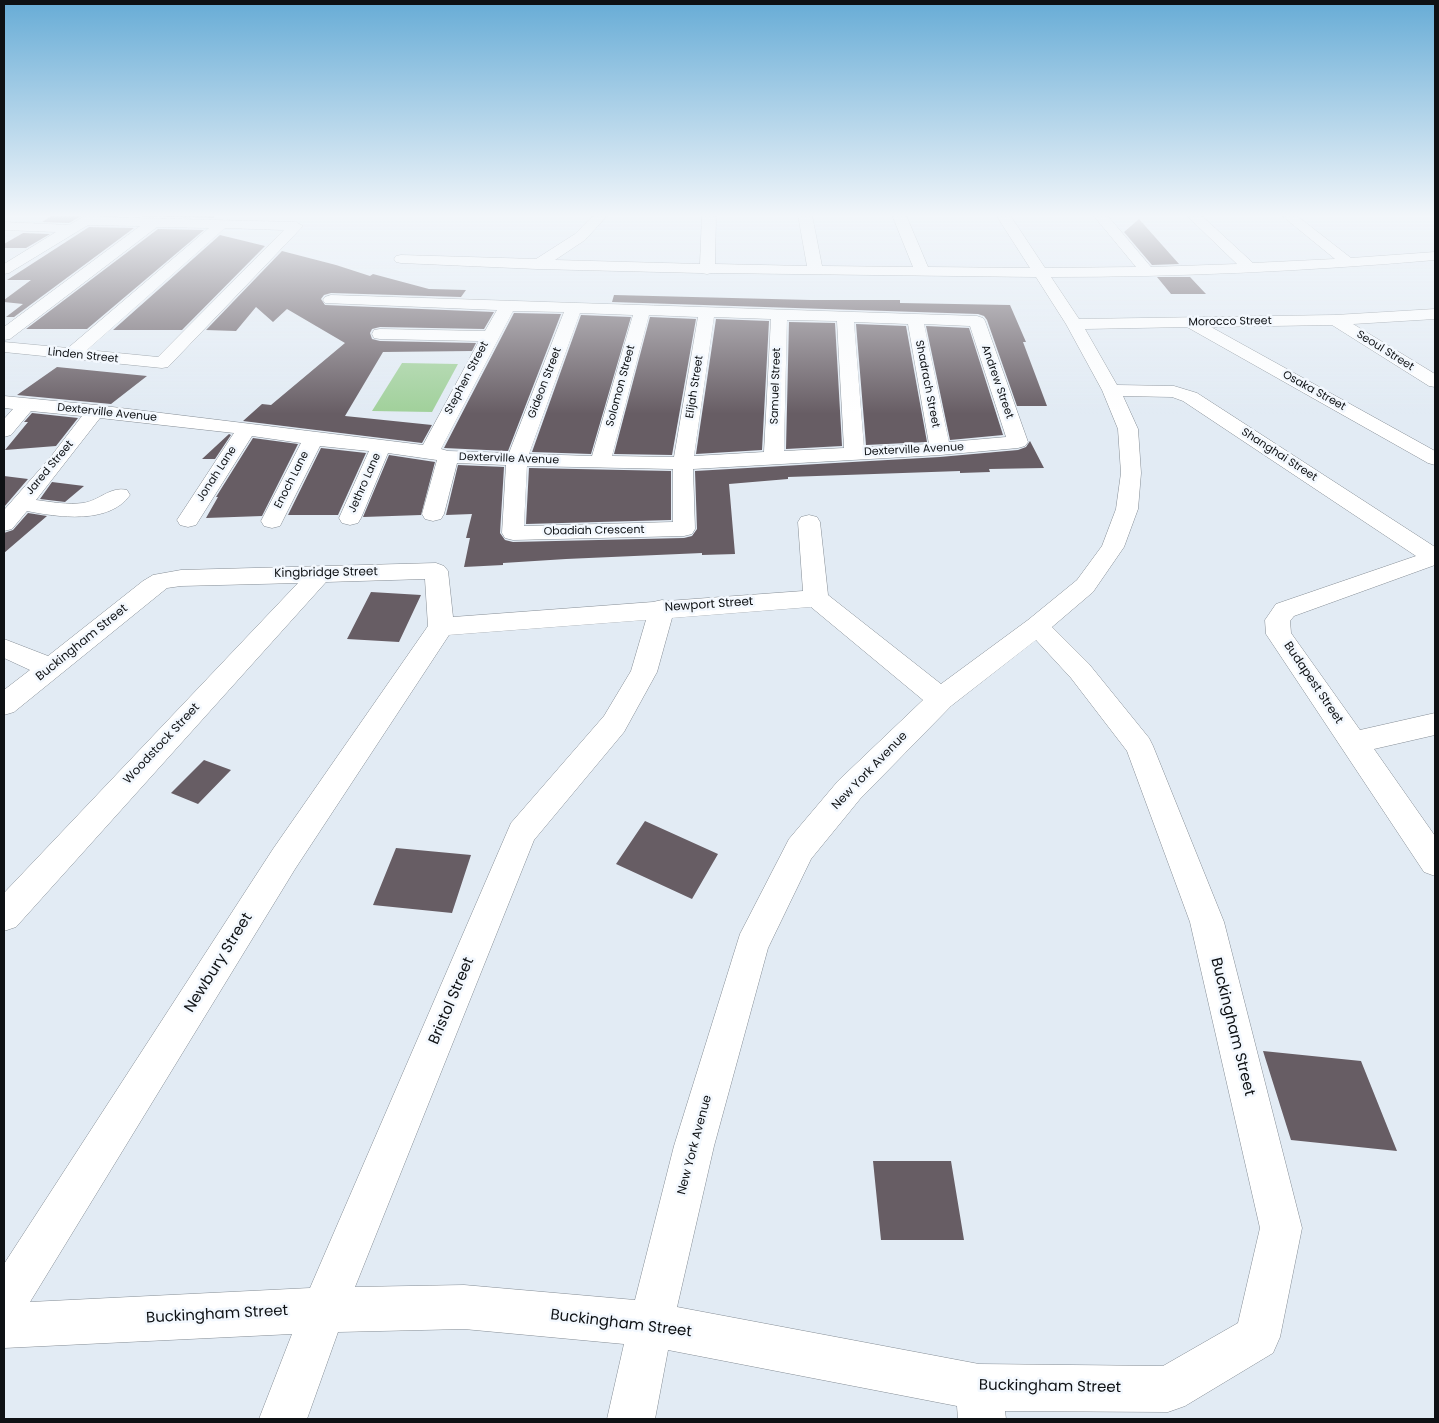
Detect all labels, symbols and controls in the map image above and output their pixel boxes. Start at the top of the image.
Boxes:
street label: Morocco Street [1188,315,1272,329]
street label: Seoul Street [1354,328,1416,374]
street label: Stephen Street [442,339,492,417]
street label: Shadrach Street [912,339,942,429]
street label: Andrew Street [978,343,1016,421]
street label: Solomon Street [604,344,638,428]
street label: Linden Street [47,346,119,366]
street label: Gideon Street [525,346,565,420]
street label: Samuel Street [768,347,784,425]
street label: Elijah Street [684,355,706,419]
street label: Osaka Street [1280,368,1348,414]
street label: Dexterville Avenue [57,401,157,425]
street label: Shanghai Street [1239,426,1319,484]
street label: Jared Street [23,438,77,498]
street label: Dexterville Avenue [864,441,964,459]
street label: Jonah Lane [194,444,240,504]
street label: Enoch Lane [272,449,312,511]
street label: Jethro Lane [346,451,384,515]
street label: Dexterville Avenue [459,451,559,467]
street label: Obadiah Crescent [544,524,644,538]
street label: Kingbridge Street [274,565,378,581]
street label: Newport Street [664,595,754,615]
street label: Buckingham Street [33,602,131,684]
street label: Budapest Street [1280,639,1346,727]
street label: Woodstock Street [121,701,203,787]
street label: New York Avenue [829,729,911,813]
street label: Newbury Street [181,910,257,1016]
street label: Bristol Street [426,955,478,1047]
street label: Buckingham Street [1206,956,1258,1098]
street label: New York Avenue [675,1094,715,1196]
street label: Buckingham Street [146,1302,288,1328]
street label: Buckingham Street [549,1306,693,1342]
street label: Buckingham Street [979,1377,1121,1397]

